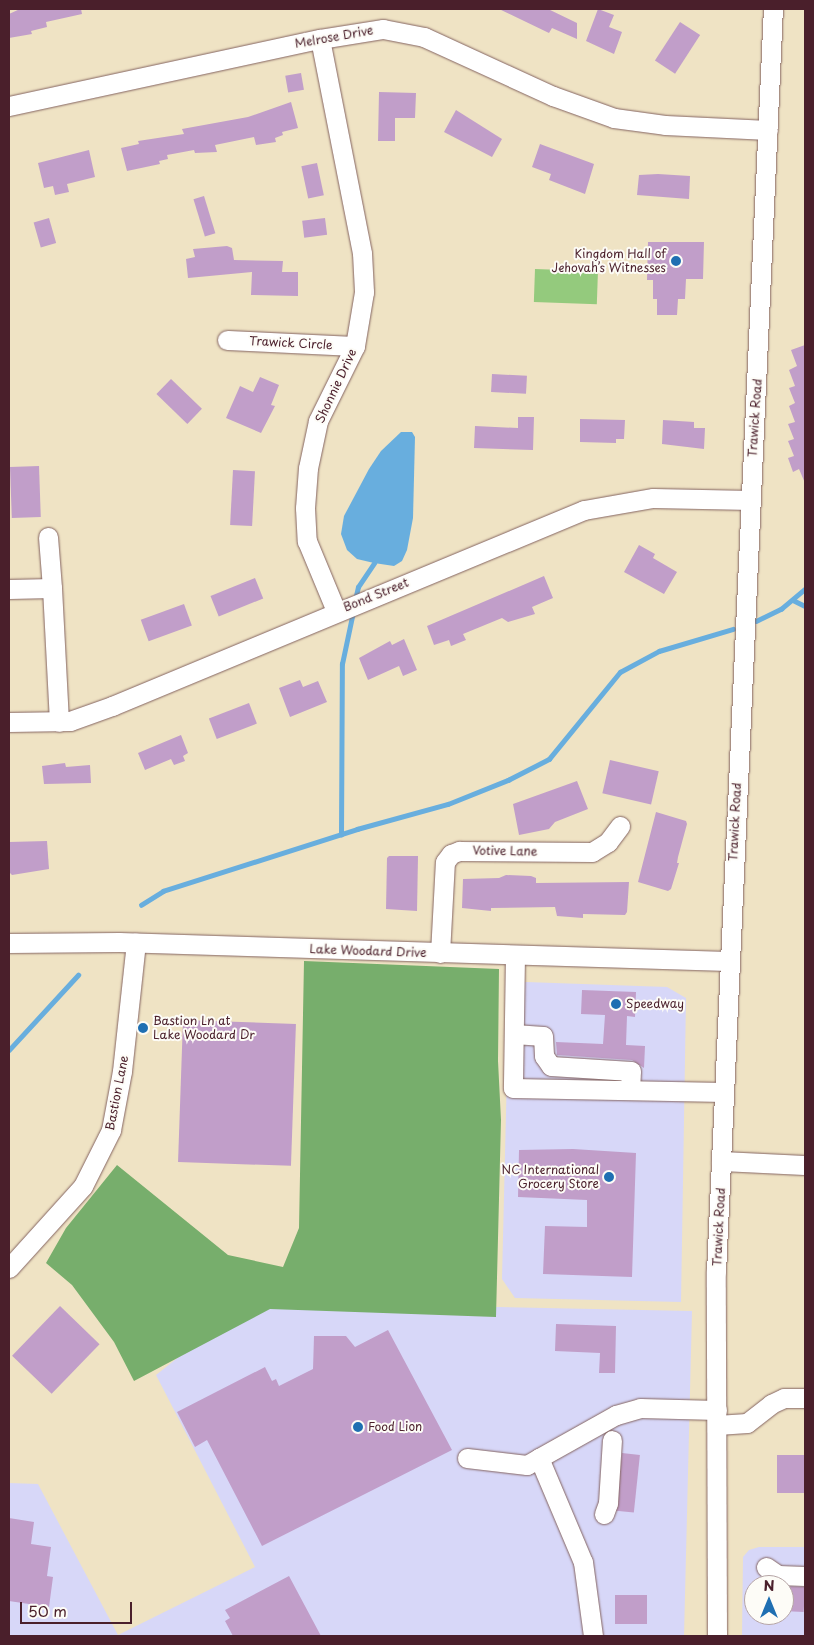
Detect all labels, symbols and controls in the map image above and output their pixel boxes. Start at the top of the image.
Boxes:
street label: Melrose Drive [294,23,374,51]
place label: Kingdom Hall of Jehovah’s Witnesses [552,247,666,275]
marker: Kingdom Hall of Jehovah’s Witnesses [670,255,682,267]
street label: Trawick Circle [249,334,333,352]
street label: Shonnie Drive [312,346,360,426]
street label: Trawick Road [745,378,765,458]
street label: Bond Street [342,575,410,615]
street label: Trawick Road [726,782,744,862]
street label: Votive Lane [472,843,538,859]
street label: Lake Woodard Drive [309,942,427,960]
place label: Speedway [626,997,684,1011]
marker: Speedway [610,998,622,1010]
place label: Bastion Ln at Lake Woodard Dr [153,1014,255,1042]
marker: Bastion Ln at Lake Woodard Dr [137,1022,149,1034]
street label: Bastion Lane [103,1054,131,1132]
place label: NC International Grocery Store [500,1163,599,1191]
marker: NC International Grocery Store [603,1171,615,1183]
street label: Trawick Road [710,1187,728,1267]
place label: Food Lion [368,1420,423,1434]
marker: Food Lion [352,1421,364,1433]
north arrow [744,1575,794,1625]
text: N [763,1575,775,1596]
scale bar [22,1592,135,1624]
text: 50 m [28,1599,67,1622]

